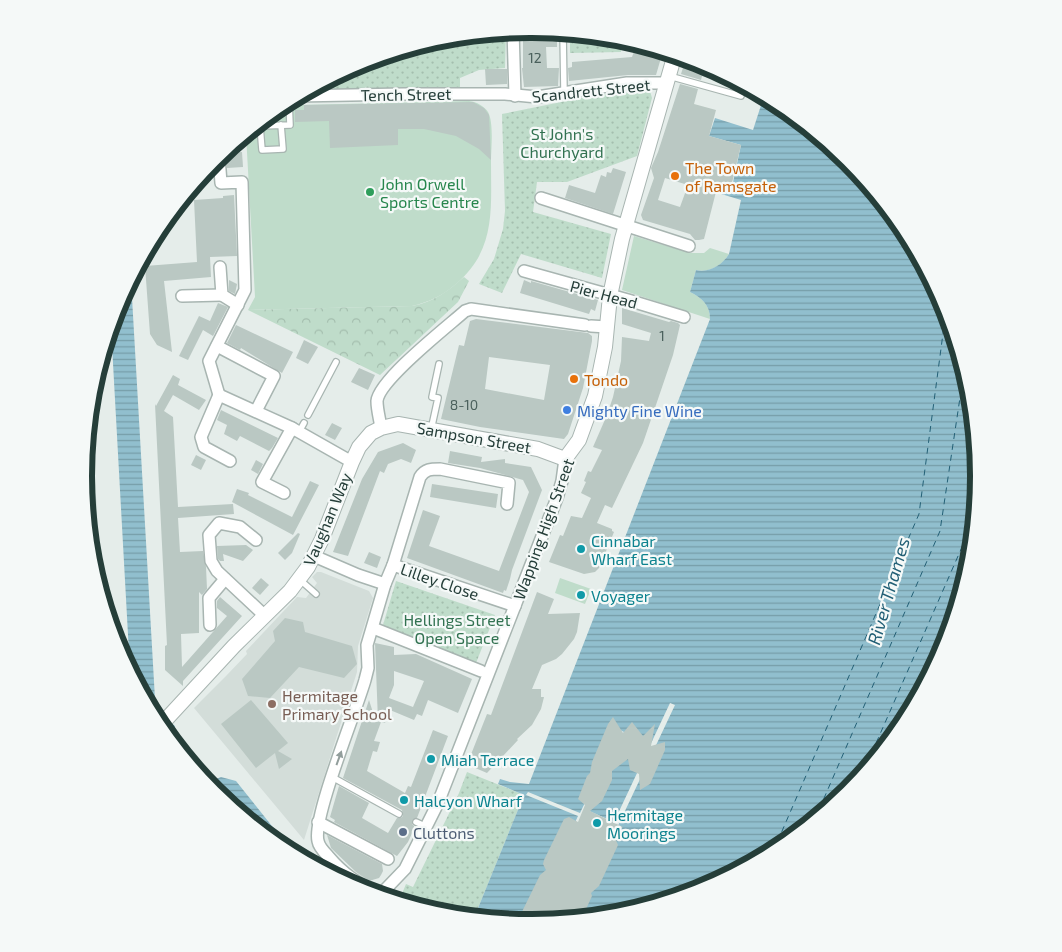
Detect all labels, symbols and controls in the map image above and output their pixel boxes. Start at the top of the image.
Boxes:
house number: 12 [528,49,542,66]
street label: Scandrett Street [531,74,651,106]
street label: Tench Street [361,84,451,104]
park label: St John's Churchyard [520,124,604,161]
place label: The Town of Ramsgate [685,158,777,195]
marker: The Town of Ramsgate [669,170,681,182]
place label: John Orwell Sports Centre [380,174,479,211]
marker: John Orwell Sports Centre [364,186,376,198]
street label: Pier Head [568,276,640,312]
house number: 1 [659,327,665,344]
place label: Tondo [584,370,628,389]
marker: Tondo [568,373,580,385]
house number: 8-10 [450,396,478,413]
place label: Mighty Fine Wine [577,401,702,420]
marker: Mighty Fine Wine [561,404,573,416]
street label: Sampson Street [415,418,533,456]
street label: Wapping High Street [509,456,577,602]
street label: Vaughan Way [299,469,355,568]
place label: Cinnabar Wharf East [591,531,672,568]
water label: River Thames [862,535,914,647]
marker: Cinnabar Wharf East [575,543,587,555]
street label: Lilley Close [398,559,482,603]
place label: Voyager [591,586,651,605]
marker: Voyager [575,589,587,601]
park label: Hellings Street Open Space [403,610,511,647]
place label: Hermitage Primary School [282,686,392,723]
marker: Hermitage Primary School [266,698,278,710]
place label: Miah Terrace [441,750,534,769]
one-way arrow [336,751,343,766]
marker: Miah Terrace [425,753,437,765]
place label: Halcyon Wharf [414,791,523,810]
marker: Halcyon Wharf [398,794,410,806]
place label: Hermitage Moorings [607,805,683,842]
marker: Hermitage Moorings [591,817,603,829]
place label: Cluttons [413,823,475,842]
marker: Cluttons [397,826,409,838]

